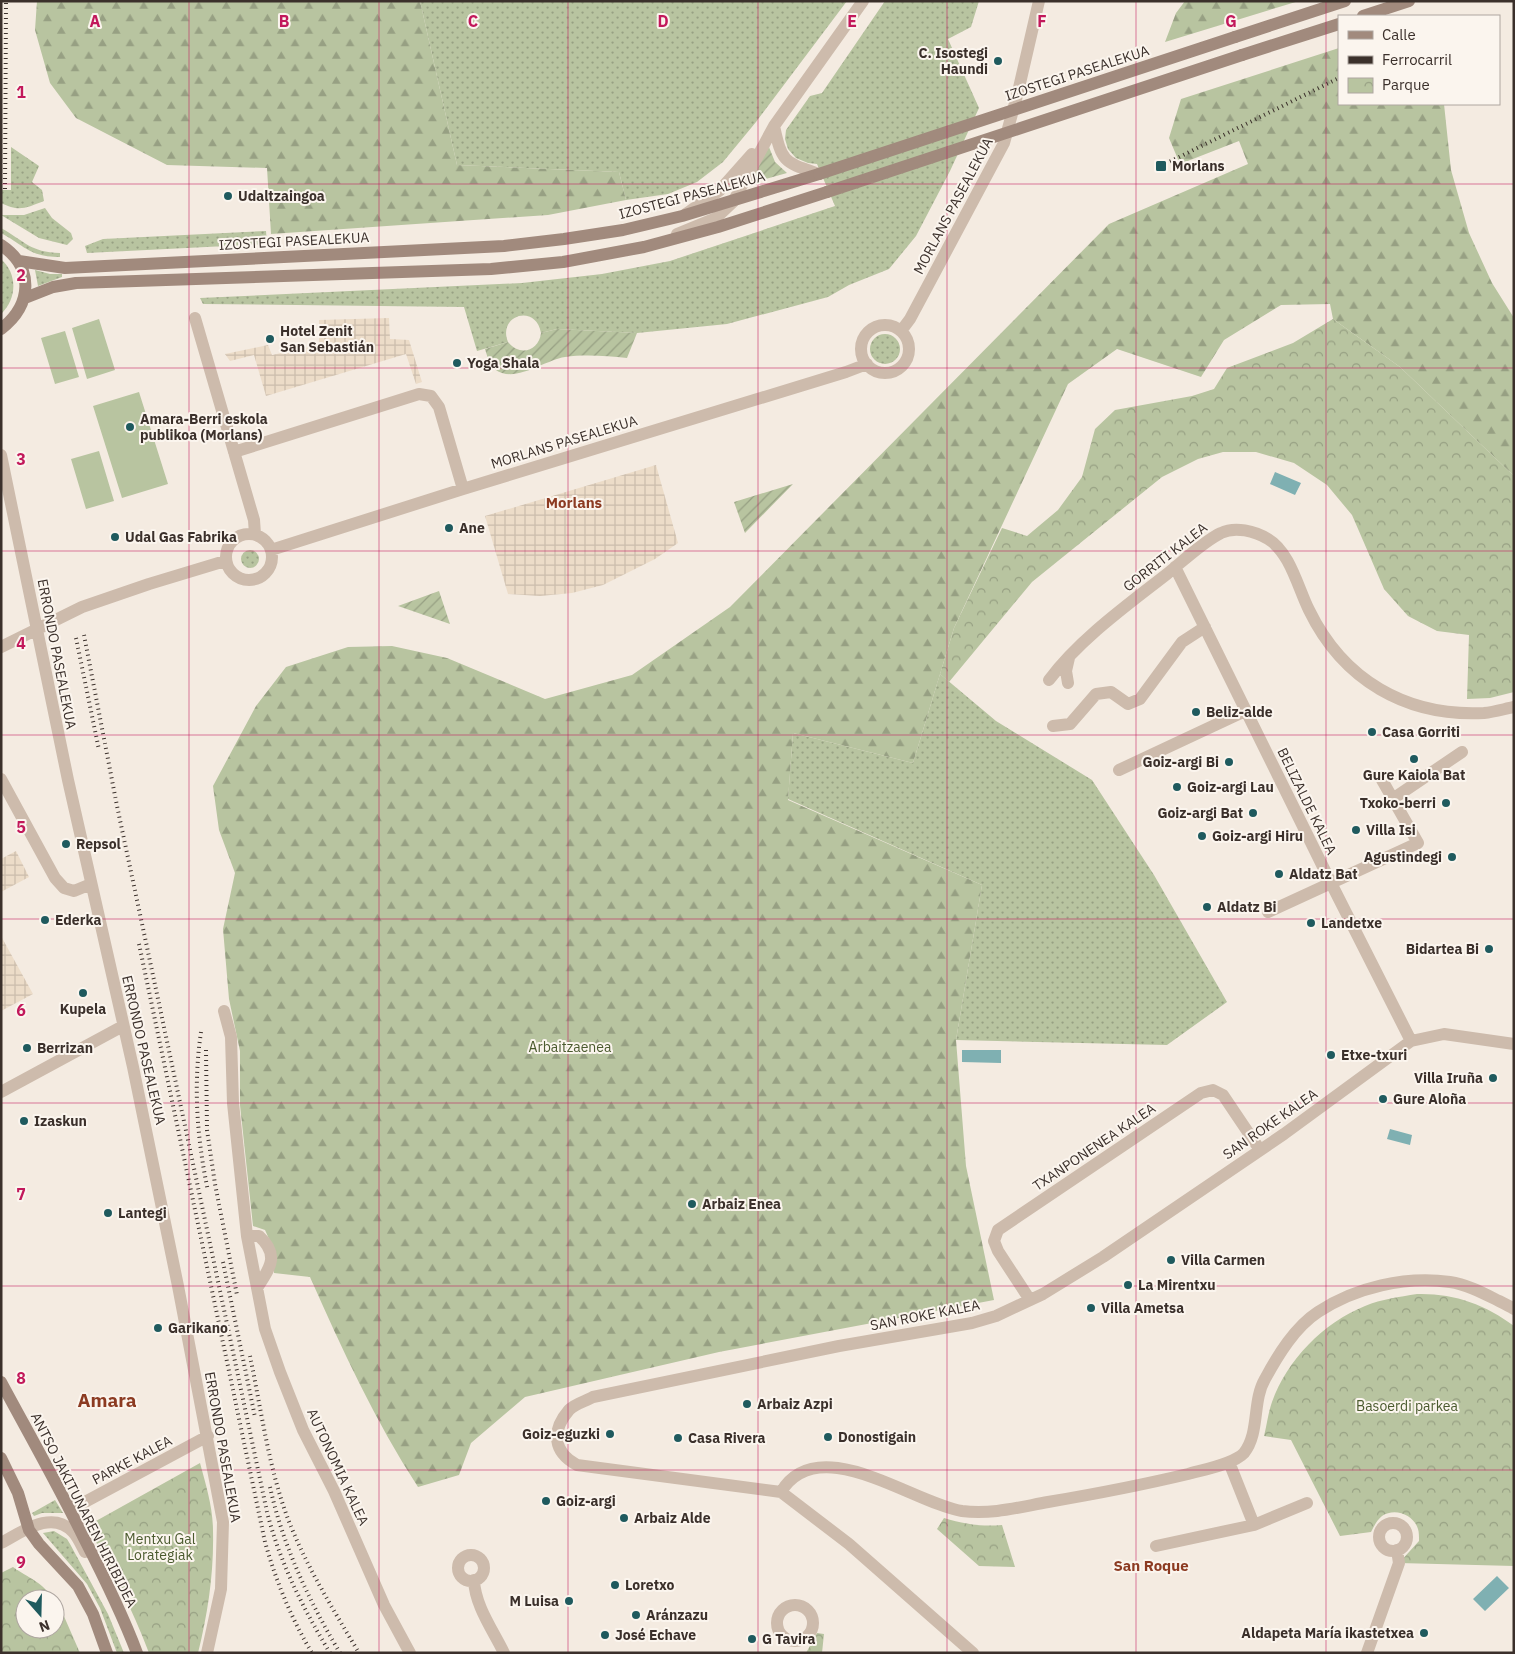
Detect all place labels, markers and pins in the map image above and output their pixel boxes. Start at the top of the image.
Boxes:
place label: C. Isostegi Haundi [918,44,988,78]
marker: C. Isostegi Haundi [992,55,1004,67]
place label: Morlans [1172,157,1225,175]
marker: Morlans [1154,159,1168,173]
place label: Udaltzaingoa [238,187,325,205]
marker: Udaltzaingoa [222,190,234,202]
place label: Hotel Zenit San Sebastián [280,322,374,356]
marker: Hotel Zenit San Sebastián [264,333,276,345]
place label: Yoga Shala [467,354,539,372]
marker: Yoga Shala [451,357,463,369]
place label: Amara-Berri eskola publikoa (Morlans) [140,410,268,444]
marker: Amara-Berri eskola publikoa (Morlans) [124,421,136,433]
place label: Ane [459,519,485,537]
marker: Ane [443,522,455,534]
place label: Udal Gas Fabrika [125,528,237,546]
marker: Udal Gas Fabrika [109,531,121,543]
place label: Beliz-alde [1206,703,1273,721]
marker: Beliz-alde [1190,706,1202,718]
place label: Casa Gorriti [1382,723,1460,741]
marker: Casa Gorriti [1366,726,1378,738]
place label: Goiz-argi Bi [1143,753,1219,771]
marker: Gure Kaiola Bat [1408,753,1420,765]
marker: Goiz-argi Bi [1223,756,1235,768]
place label: Gure Kaiola Bat [1363,766,1465,784]
place label: Goiz-argi Lau [1187,778,1274,796]
marker: Goiz-argi Lau [1171,781,1183,793]
place label: Txoko-berri [1360,794,1436,812]
marker: Txoko-berri [1440,797,1452,809]
place label: Goiz-argi Bat [1157,804,1243,822]
marker: Goiz-argi Bat [1247,807,1259,819]
place label: Villa Isi [1366,821,1416,839]
marker: Villa Isi [1350,824,1362,836]
place label: Goiz-argi Hiru [1212,827,1303,845]
marker: Goiz-argi Hiru [1196,830,1208,842]
place label: Repsol [76,835,121,853]
marker: Repsol [60,838,72,850]
place label: Agustindegi [1364,848,1442,866]
marker: Agustindegi [1446,851,1458,863]
place label: Aldatz Bat [1289,865,1358,883]
marker: Aldatz Bat [1273,868,1285,880]
place label: Aldatz Bi [1217,898,1277,916]
marker: Aldatz Bi [1201,901,1213,913]
place label: Ederka [55,911,101,929]
marker: Ederka [39,914,51,926]
place label: Landetxe [1321,914,1382,932]
marker: Landetxe [1305,917,1317,929]
place label: Bidartea Bi [1406,940,1479,958]
marker: Bidartea Bi [1483,943,1495,955]
marker: Kupela [77,987,89,999]
place label: Kupela [60,1000,106,1018]
place label: Berrizan [37,1039,93,1057]
marker: Berrizan [21,1042,33,1054]
place label: Etxe-txuri [1341,1046,1407,1064]
marker: Etxe-txuri [1325,1049,1337,1061]
place label: Villa Iruña [1414,1069,1483,1087]
marker: Villa Iruña [1487,1072,1499,1084]
place label: Gure Aloña [1393,1090,1466,1108]
marker: Gure Aloña [1377,1093,1389,1105]
place label: Izaskun [34,1112,87,1130]
marker: Izaskun [18,1115,30,1127]
place label: Arbaiz Enea [702,1195,781,1213]
marker: Arbaiz Enea [686,1198,698,1210]
place label: Lantegi [118,1204,167,1222]
marker: Lantegi [102,1207,114,1219]
place label: Villa Carmen [1181,1251,1265,1269]
marker: Villa Carmen [1165,1254,1177,1266]
place label: La Mirentxu [1138,1276,1216,1294]
marker: La Mirentxu [1122,1279,1134,1291]
place label: Villa Ametsa [1101,1299,1184,1317]
marker: Villa Ametsa [1085,1302,1097,1314]
place label: Garikano [168,1319,228,1337]
marker: Garikano [152,1322,164,1334]
place label: Arbaiz Azpi [757,1395,833,1413]
marker: Arbaiz Azpi [741,1398,753,1410]
place label: Goiz-eguzki [522,1425,600,1443]
marker: Goiz-eguzki [604,1428,616,1440]
place label: Donostigain [838,1428,916,1446]
place label: Casa Rivera [688,1429,766,1447]
marker: Donostigain [822,1431,834,1443]
marker: Casa Rivera [672,1432,684,1444]
place label: Goiz-argi [556,1492,616,1510]
marker: Goiz-argi [540,1495,552,1507]
place label: Arbaiz Alde [634,1509,711,1527]
marker: Arbaiz Alde [618,1512,630,1524]
place label: Loretxo [625,1576,675,1594]
marker: Loretxo [609,1579,621,1591]
place label: M Luisa [510,1592,559,1610]
marker: M Luisa [563,1595,575,1607]
place label: Aránzazu [646,1606,708,1624]
marker: Aránzazu [630,1609,642,1621]
place label: Aldapeta María ikastetxea [1241,1624,1414,1642]
place label: José Echave [615,1626,696,1644]
marker: Aldapeta María ikastetxea [1418,1627,1430,1639]
marker: José Echave [599,1629,611,1641]
place label: G Tavira [762,1630,815,1648]
marker: G Tavira [746,1633,758,1645]

